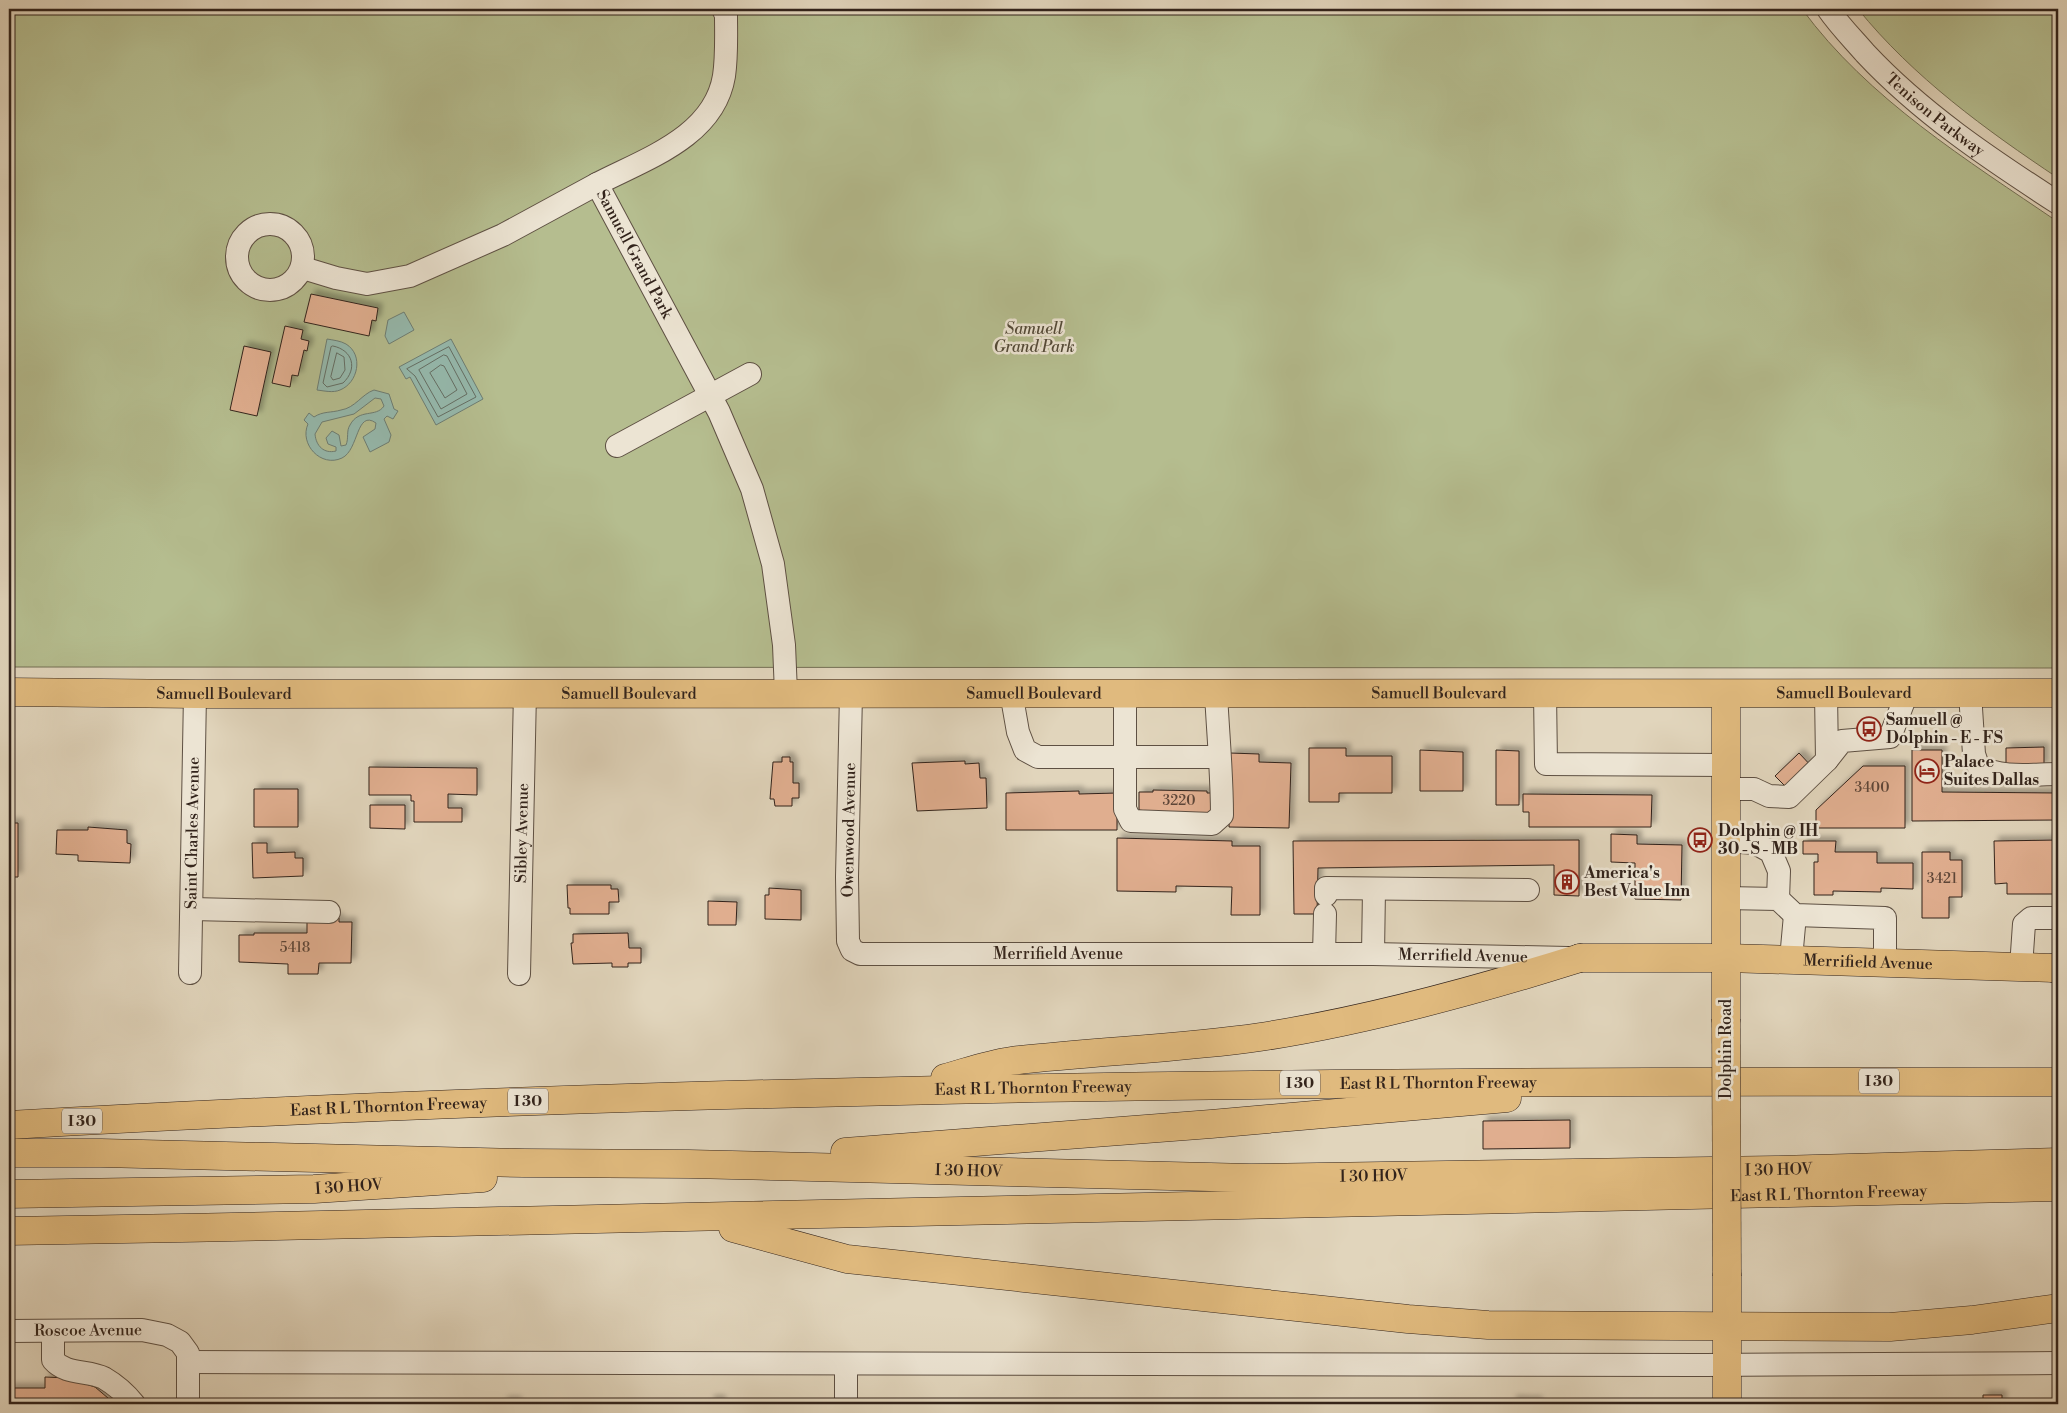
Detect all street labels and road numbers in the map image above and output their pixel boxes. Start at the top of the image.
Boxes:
street label: Tenison Parkway [1881,69,1989,161]
street label: Samuell Grand Park [592,186,678,323]
street label: Samuell Boulevard [1371,683,1507,703]
street label: Samuell Boulevard [1776,683,1912,703]
street label: Samuell Boulevard [156,684,292,704]
street label: Samuell Boulevard [561,684,697,704]
street label: Samuell Boulevard [966,684,1102,704]
street label: Saint Charles Avenue [181,757,204,909]
street label: Owenwood Avenue [838,762,860,898]
street label: Sibley Avenue [511,783,533,883]
street label: Merrifield Avenue [993,944,1123,964]
street label: Merrifield Avenue [1398,945,1528,967]
street label: Merrifield Avenue [1803,950,1933,974]
street label: Dolphin Road [1716,999,1736,1099]
road number: I 30 [1859,1068,1899,1094]
road number: I 30 [1280,1070,1320,1096]
street label: East R L Thornton Freeway [1340,1072,1537,1094]
street label: East R L Thornton Freeway [934,1076,1132,1100]
road number: I 30 [508,1088,548,1114]
street label: East R L Thornton Freeway [290,1093,488,1121]
road number: I 30 [62,1108,102,1134]
street label: I 30 HOV [1745,1159,1813,1180]
street label: I 30 HOV [935,1160,1004,1182]
street label: I 30 HOV [1340,1166,1408,1187]
street label: I 30 HOV [314,1175,384,1199]
street label: East R L Thornton Freeway [1730,1181,1928,1206]
street label: Roscoe Avenue [34,1320,142,1341]

